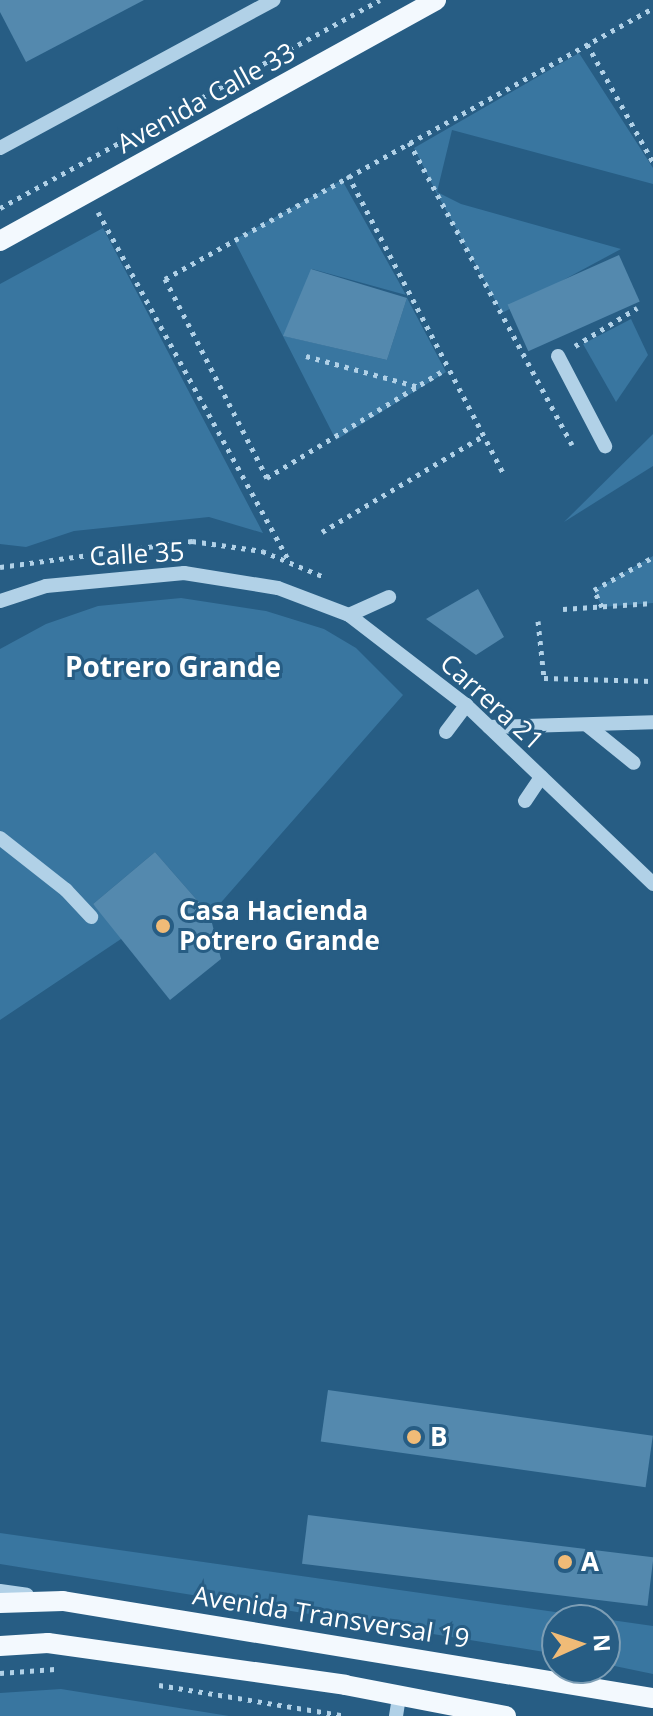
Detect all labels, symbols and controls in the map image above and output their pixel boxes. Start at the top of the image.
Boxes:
street label: Avenida Calle 33 [112,36,300,160]
street label: Calle 35 [89,536,185,572]
street label: Carrera 21 [434,648,550,756]
district label: Potrero Grande [65,649,281,683]
place label: Casa Hacienda Potrero Grande [179,895,380,956]
marker: Casa Hacienda Potrero Grande [154,917,172,935]
place label: B [430,1421,447,1453]
marker: B [405,1428,423,1446]
place label: A [581,1546,599,1578]
marker: A [556,1553,574,1571]
street label: Avenida Transversal 19 [191,1580,471,1654]
north arrow [541,1604,621,1684]
text: N [588,1633,618,1653]

